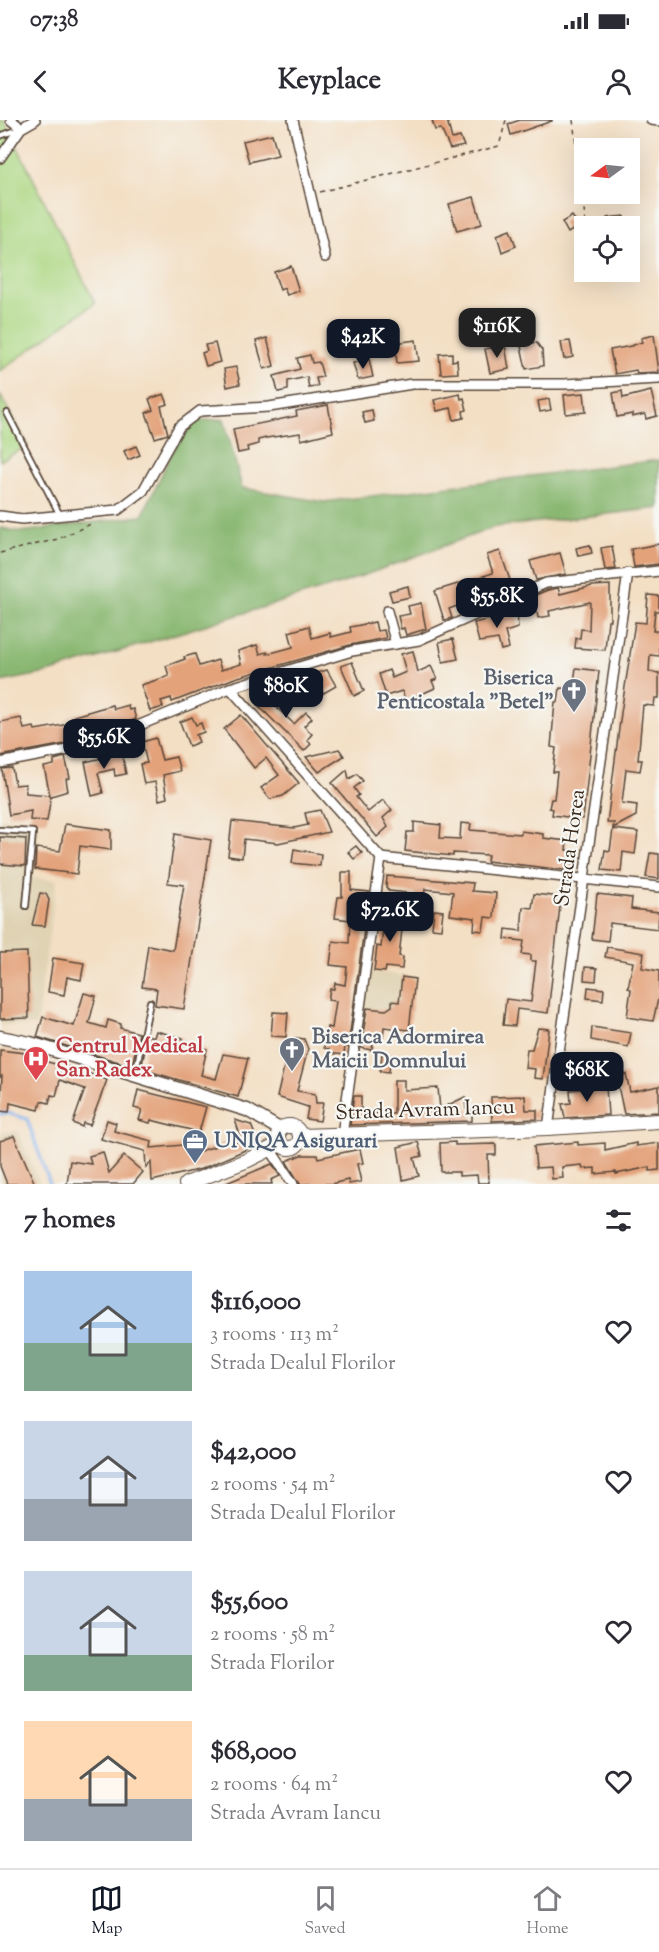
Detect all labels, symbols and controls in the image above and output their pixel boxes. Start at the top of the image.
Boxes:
text: 07:38 [30,5,78,37]
text: Keyplace [278,62,381,101]
icon: back [24,65,57,98]
icon: person [602,65,635,98]
north arrow [574,138,640,204]
map controls [574,138,640,282]
button: locate [574,216,640,282]
pin: $116K [455,308,539,359]
text: $116K [473,313,521,342]
pin: $42K [327,319,399,370]
text: $42K [341,324,385,353]
pin: $55.8K [448,578,546,629]
text: $55.8K [470,583,524,612]
place label: Biserica Penticostala "Betel" [377,664,554,718]
pin: $80K [250,668,322,719]
text: $80K [263,673,309,702]
church icon: Biserica Penticostala "Betel" [559,676,589,714]
pin: $55.6K [55,719,153,770]
text: $55.6K [77,724,131,753]
street label: Strada Horea [548,787,594,909]
pin: $72.6K [341,892,439,943]
text: $72.6K [361,897,419,926]
place label: Biserica Adormirea Maicii Domnului [312,1023,485,1077]
place label: Centrul Medical San Radex [56,1032,203,1086]
church icon: Biserica Adormirea Maicii Domnului [277,1035,307,1073]
hospital icon: Centrul Medical San Radex [21,1044,51,1082]
pin: $68K [551,1052,623,1103]
text: $68K [564,1057,610,1086]
street label: Strada Avram Iancu [335,1093,515,1129]
office icon: UNIQA Asigurari [180,1127,210,1165]
place label: UNIQA Asigurari [214,1127,378,1157]
text: 7 homes [24,1202,115,1239]
icon: filters [602,1204,635,1237]
text: $116,000 [210,1284,301,1321]
icon: home [72,1295,144,1367]
icon: heart [602,1315,635,1348]
text: 3 rooms · 113 m² [210,1321,339,1350]
text: Strada Dealul Florilor [210,1350,396,1379]
text: $42,000 [210,1434,296,1471]
icon: home [72,1445,144,1517]
icon: heart [602,1465,635,1498]
text: 2 rooms · 54 m² [210,1471,335,1500]
text: Strada Dealul Florilor [210,1500,396,1529]
text: $55,600 [210,1584,288,1621]
icon: home [72,1595,144,1667]
icon: heart [602,1615,635,1648]
text: 2 rooms · 58 m² [210,1621,335,1650]
text: Strada Florilor [210,1650,334,1679]
text: $68,000 [210,1734,297,1771]
icon: home [72,1745,144,1817]
icon: heart [602,1765,635,1798]
text: 2 rooms · 64 m² [210,1771,338,1800]
text: Strada Avram Iancu [210,1800,381,1829]
tab: Map [90,1882,123,1941]
tab: Saved [304,1882,346,1941]
tab: Home [527,1882,568,1941]

